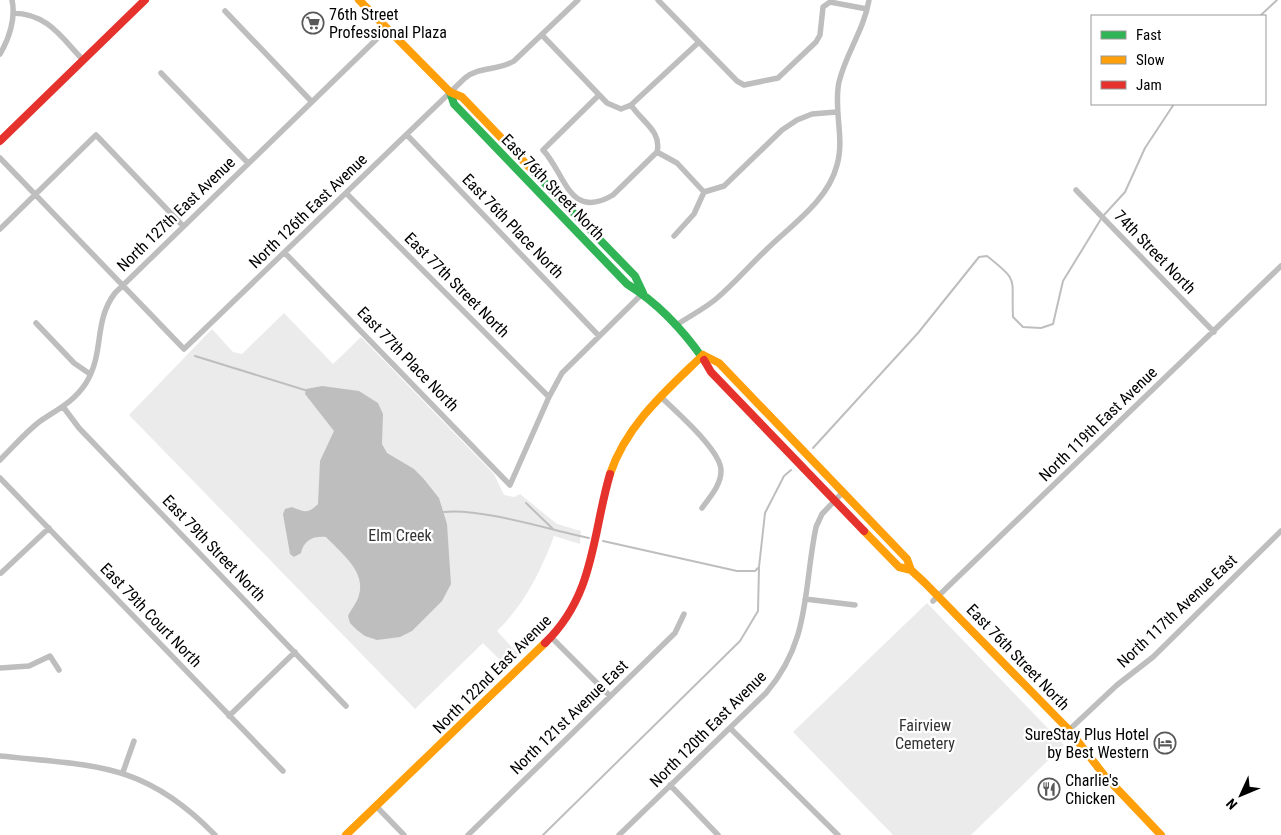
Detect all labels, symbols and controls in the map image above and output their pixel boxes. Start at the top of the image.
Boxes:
place label: 76th Street Professional Plaza [329,5,447,42]
supermarket icon: 76th Street Professional Plaza [301,11,325,35]
legend [1091,15,1266,105]
text: Fast [1136,26,1161,44]
text: Slow [1136,51,1165,69]
text: Jam [1136,76,1162,94]
street label: East 76th Street North [498,130,608,244]
street label: North 126th East Avenue [245,150,371,272]
street label: North 127th East Avenue [113,153,239,275]
street label: East 76th Place North [458,170,568,282]
street label: 74th Street North [1110,206,1200,298]
street label: East 77th Street North [401,229,513,341]
street label: East 77th Place North [353,303,463,415]
street label: North 119th East Avenue [1035,363,1161,485]
street label: East 79th Street North [159,491,269,605]
park label: Elm Creek [368,526,432,545]
street label: North 117th Avenue East [1113,550,1241,671]
street label: East 79th Court North [96,559,206,671]
street label: East 76th Street North [963,600,1073,714]
street label: North 122nd East Avenue [429,611,555,737]
street label: North 121st Avenue East [506,656,632,778]
street label: North 120th East Avenue [646,667,770,791]
park label: Fairview Cemetery [895,716,955,753]
place label: SureStay Plus Hotel by Best Western [1025,725,1149,762]
hotel icon: SureStay Plus Hotel by Best Western [1153,731,1177,755]
north arrow [1216,770,1266,820]
place label: Charlie's Chicken [1065,771,1119,808]
restaurant icon: Charlie's Chicken [1037,777,1061,801]
text: N [1223,795,1240,813]

